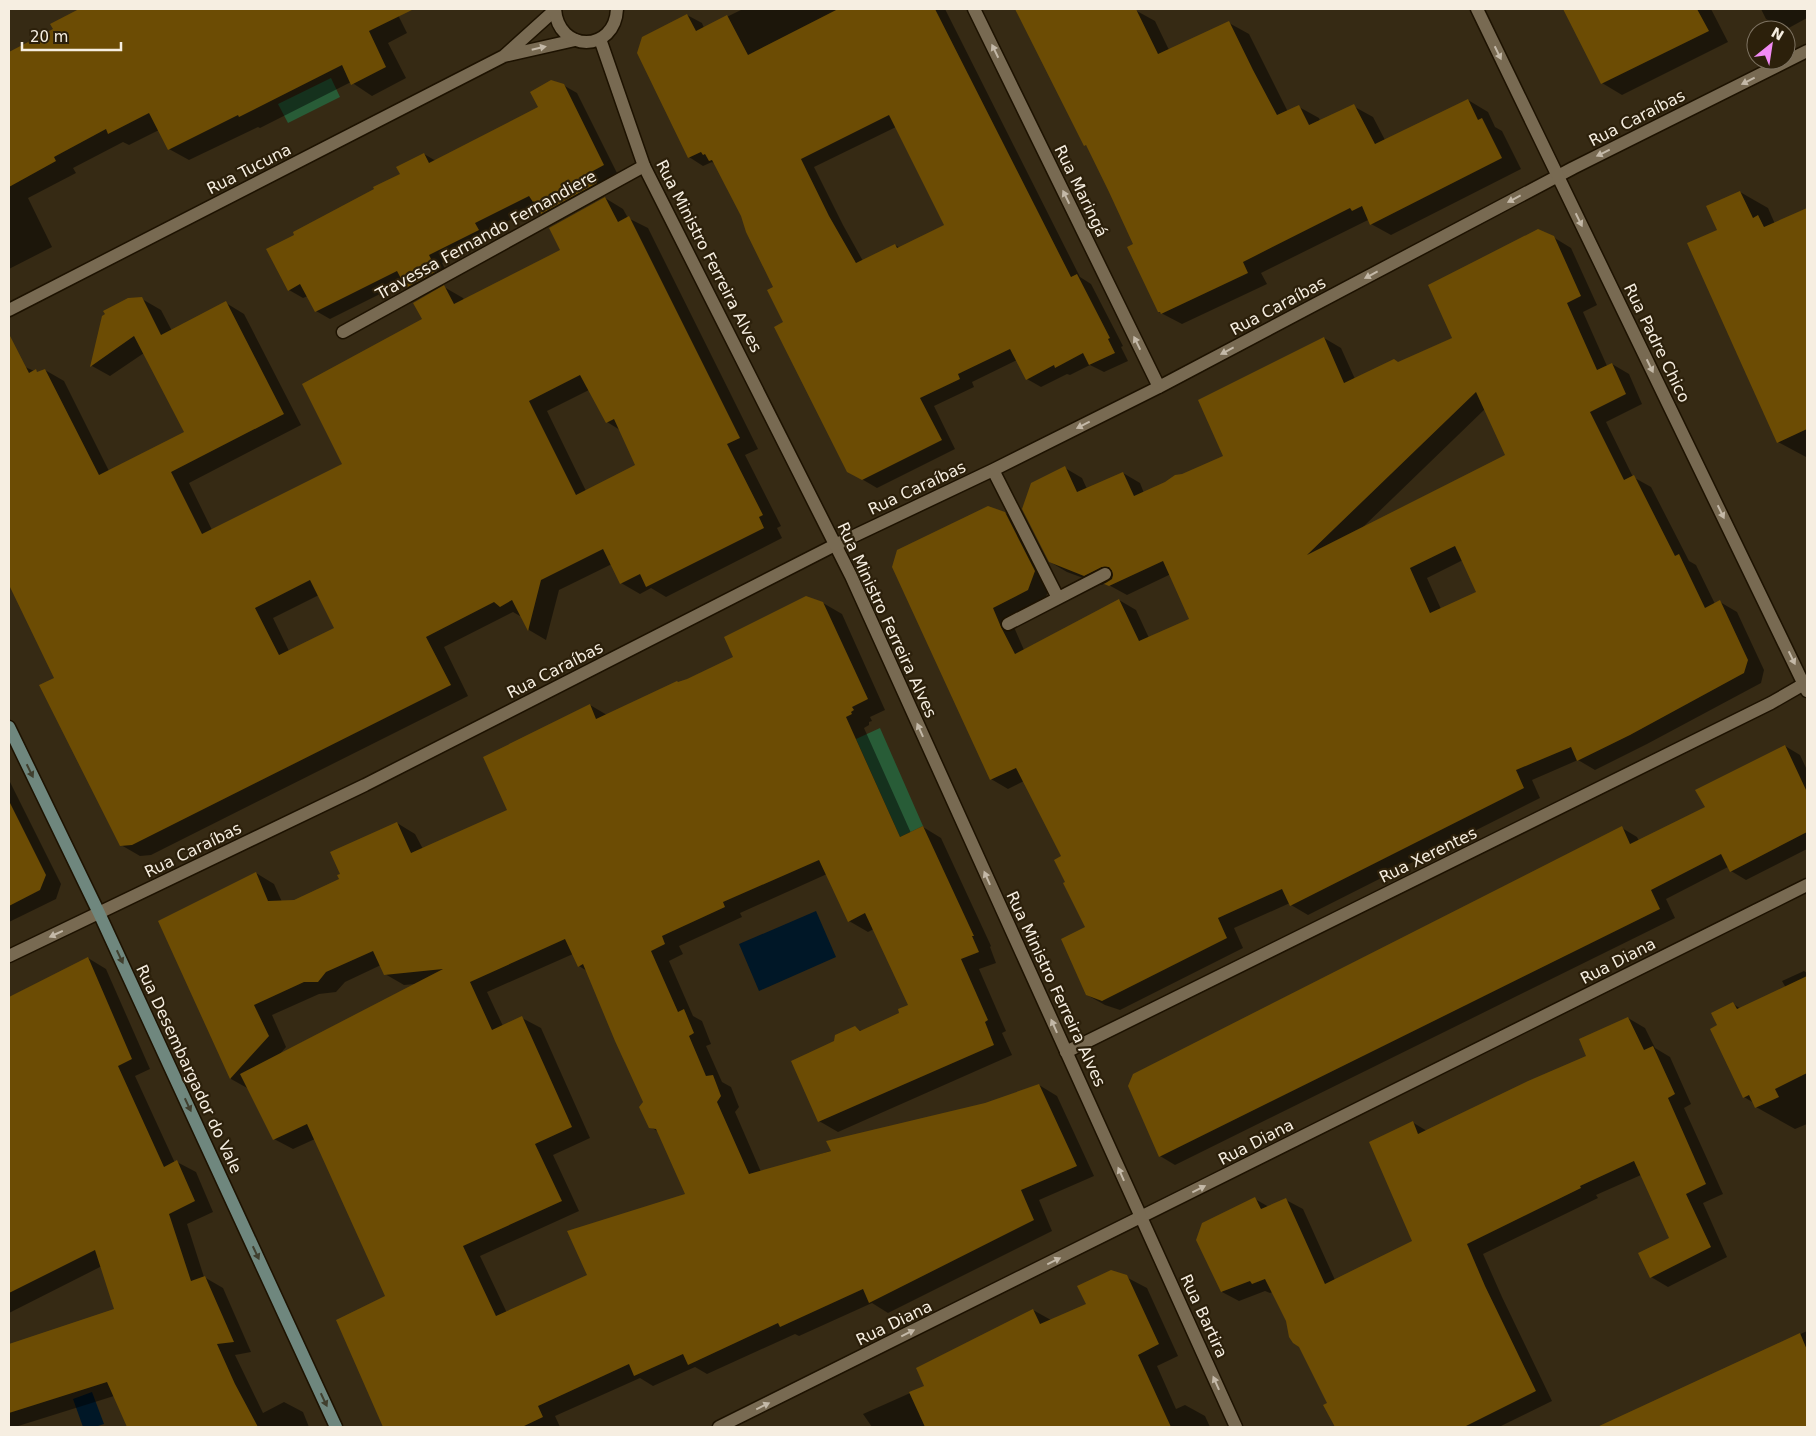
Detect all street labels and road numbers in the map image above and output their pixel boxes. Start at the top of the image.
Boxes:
street label: Rua Caraíbas [1586,86,1688,150]
street label: Rua Tucuna [204,140,294,198]
street label: Rua Maringá [1051,142,1111,240]
street label: Rua Ministro Ferreira Alves [652,157,766,355]
street label: Travessa Fernando Fernandiere [371,166,600,304]
street label: Rua Caraíbas [1227,273,1329,339]
street label: Rua Padre Chico [1620,280,1694,406]
street label: Rua Caraíbas [865,457,969,519]
street label: Rua Ministro Ferreira Alves [833,519,941,721]
street label: Rua Caraíbas [504,638,606,702]
street label: Rua Caraíbas [141,818,245,882]
street label: Rua Xerentes [1376,823,1480,887]
street label: Rua Ministro Ferreira Alves [1002,888,1110,1090]
street label: Rua Diana [1577,934,1659,988]
street label: Rua Desembargador do Vale [132,962,246,1176]
street label: Rua Diana [1215,1115,1297,1169]
street label: Rua Bartira [1176,1271,1232,1361]
street label: Rua Diana [853,1296,935,1350]

